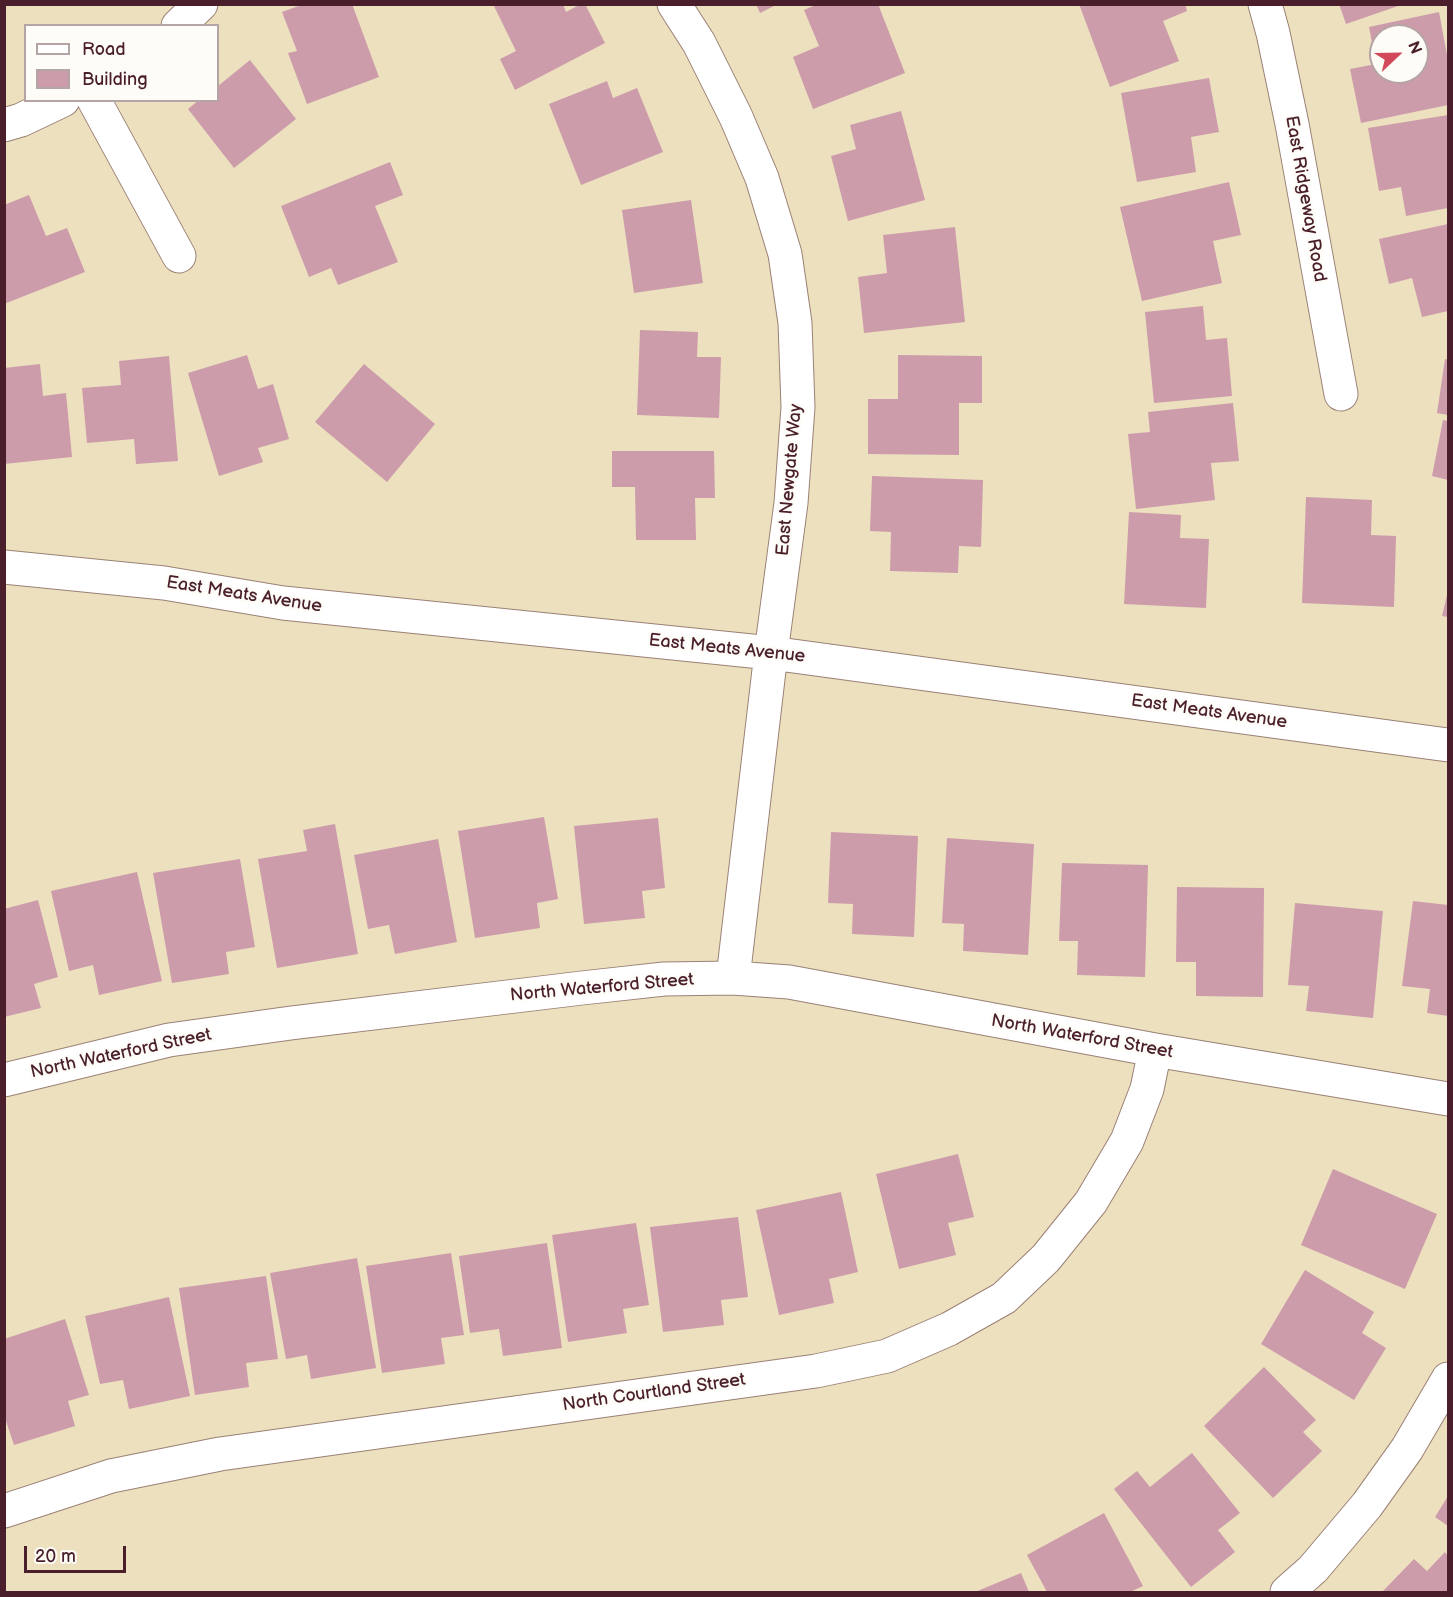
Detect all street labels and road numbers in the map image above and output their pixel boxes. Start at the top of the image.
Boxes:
street label: East Ridgeway Road [1280,114,1330,284]
street label: East Newgate Way [773,403,807,557]
street label: East Meats Avenue [165,572,323,618]
street label: East Meats Avenue [648,630,806,668]
street label: East Meats Avenue [1130,690,1288,734]
street label: North Waterford Street [509,969,695,1007]
street label: North Waterford Street [989,1010,1175,1064]
street label: North Waterford Street [29,1024,213,1084]
street label: North Courtland Street [561,1369,747,1417]

